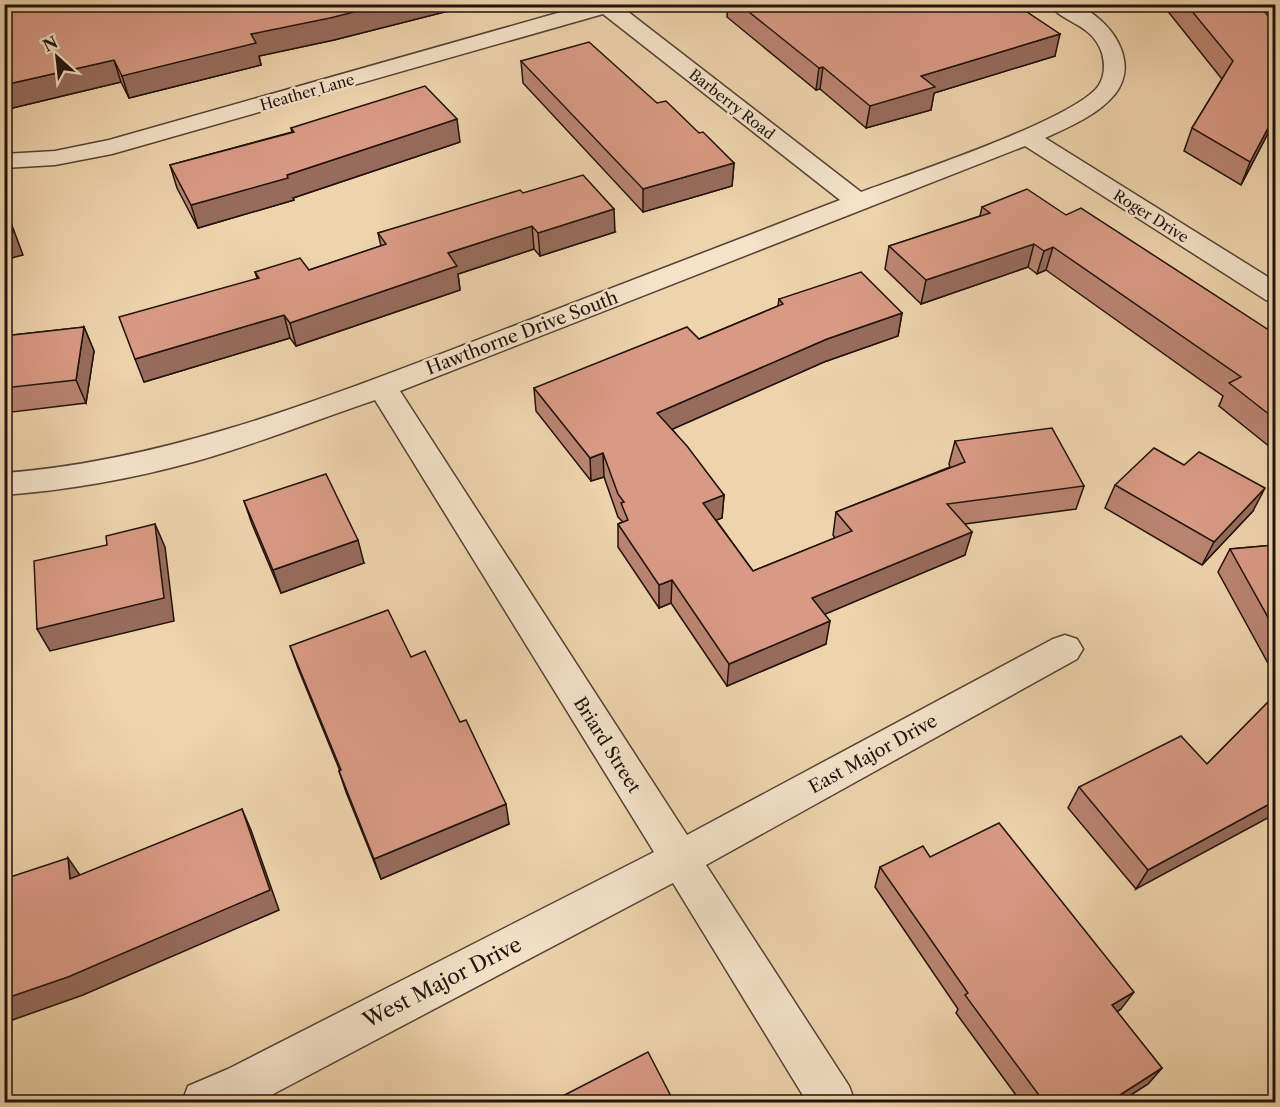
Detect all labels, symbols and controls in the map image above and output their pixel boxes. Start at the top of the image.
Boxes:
north arrow [27,27,87,87]
text: N [39,32,61,56]
street label: Barberry Road [685,65,779,143]
street label: Heather Lane [258,69,356,115]
street label: Roger Drive [1110,185,1192,247]
street label: Hawthorne Drive South [423,286,621,380]
street label: Briard Street [569,693,646,798]
street label: East Major Drive [805,710,941,798]
street label: West Major Drive [358,931,525,1033]

